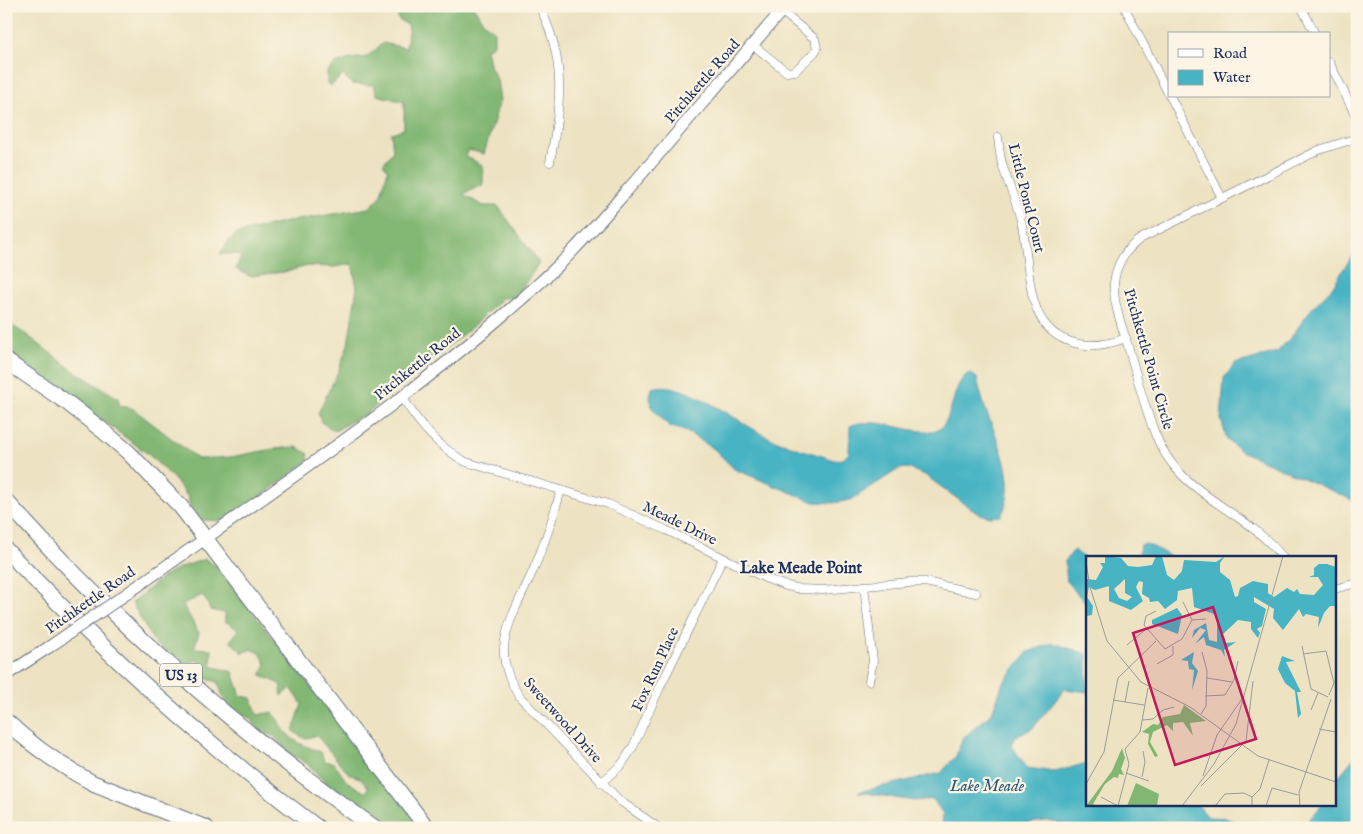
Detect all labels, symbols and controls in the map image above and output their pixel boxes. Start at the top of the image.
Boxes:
legend [1168,32,1330,98]
street label: Pitchkettle Road [661,35,745,127]
text: Road [1213,44,1248,63]
text: Water [1213,68,1251,87]
street label: Little Pond Court [1004,141,1049,255]
street label: Pitchkettle Point Circle [1119,286,1178,432]
street label: Pitchkettle Road [370,323,465,405]
street label: Meade Drive [639,497,720,550]
inset map [1086,556,1336,806]
district label: Lake Meade Point [740,559,862,579]
street label: Pitchkettle Road [42,562,140,638]
street label: Fox Run Place [628,624,683,714]
road number: US 13 [160,664,202,686]
street label: Sweetwood Drive [519,674,606,767]
water label: Lake Meade [949,777,1025,797]

